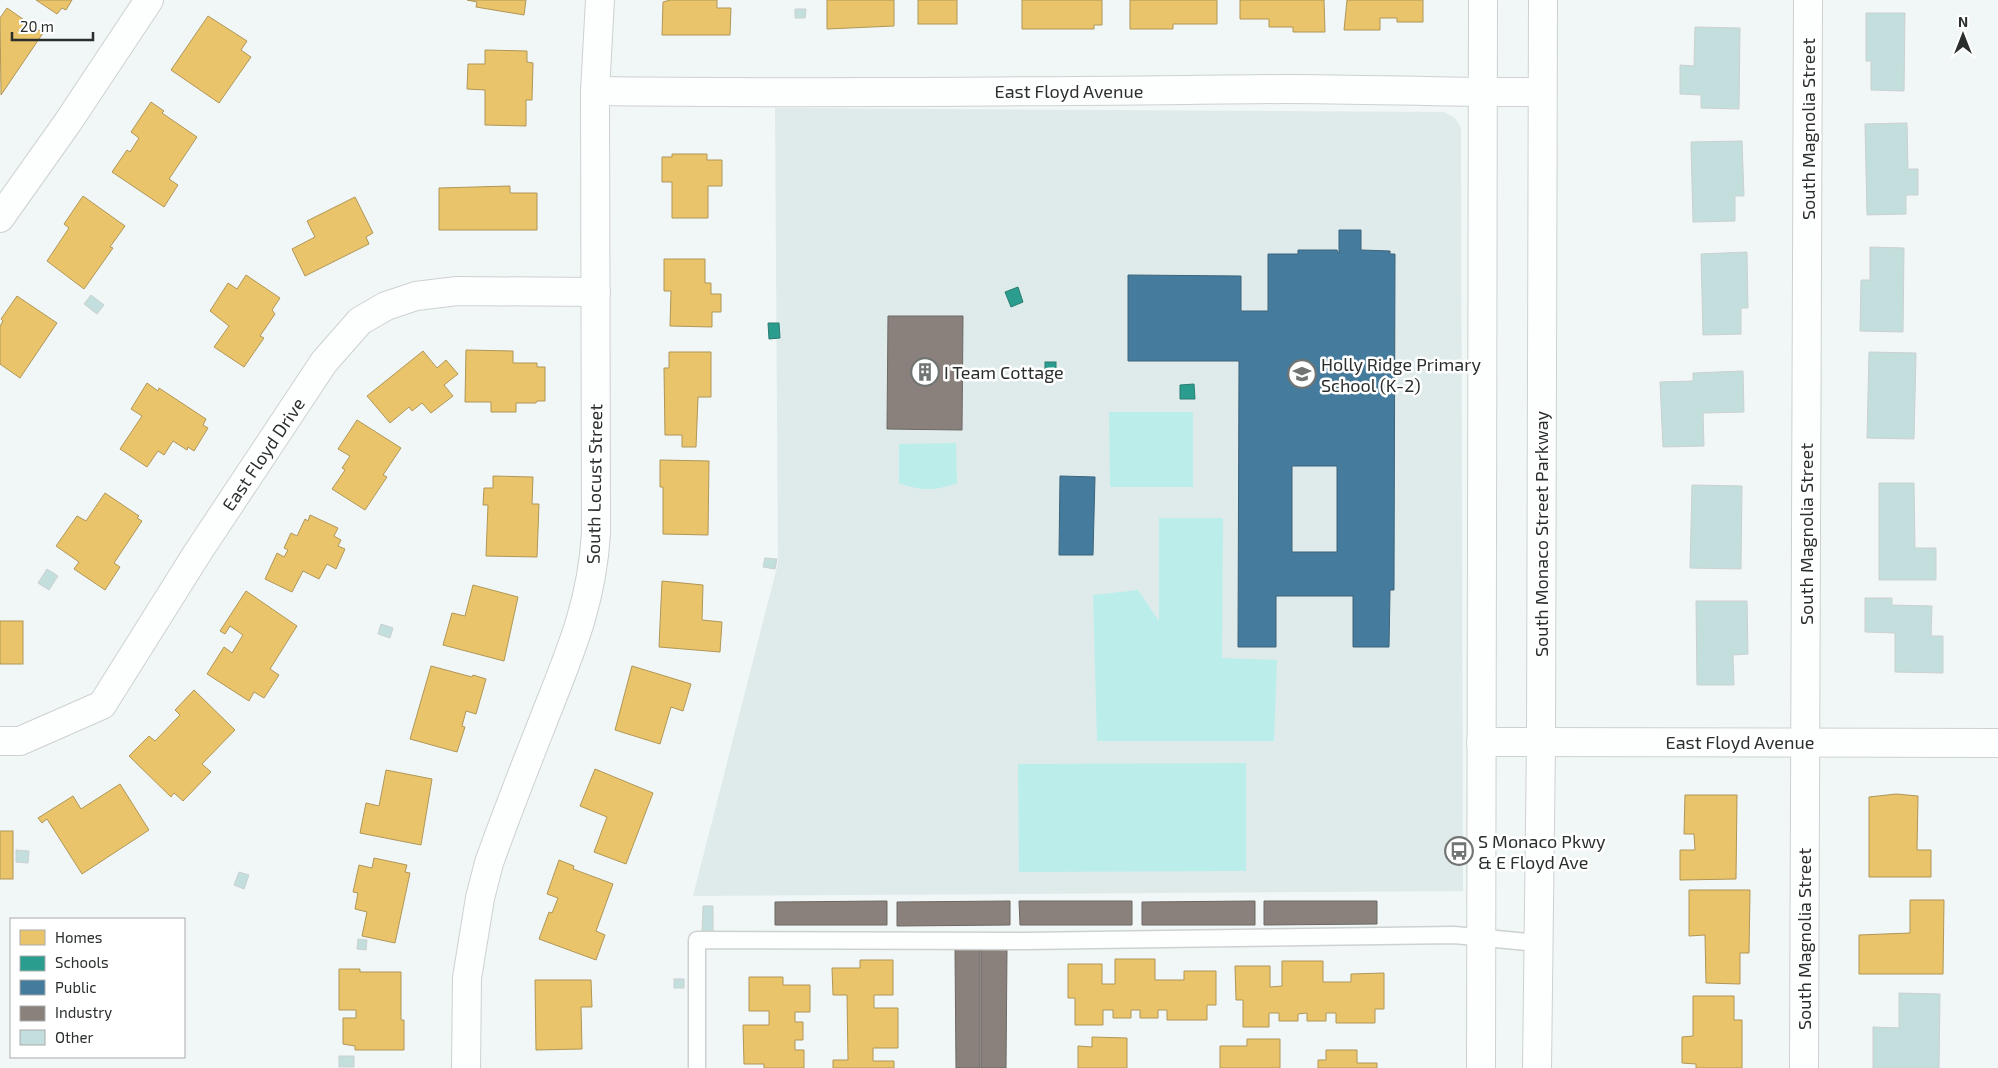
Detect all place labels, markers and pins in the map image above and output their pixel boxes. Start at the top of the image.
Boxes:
place label: Holly Ridge Primary School (K-2) [1321,353,1481,396]
building icon: I Team Cottage [910,357,940,387]
school or university icon: Holly Ridge Primary School (K-2) [1287,359,1317,389]
place label: I Team Cottage [944,361,1064,383]
place label: S Monaco Pkwy & E Floyd Ave [1478,830,1606,873]
bus stop icon: S Monaco Pkwy & E Floyd Ave [1444,836,1474,866]

